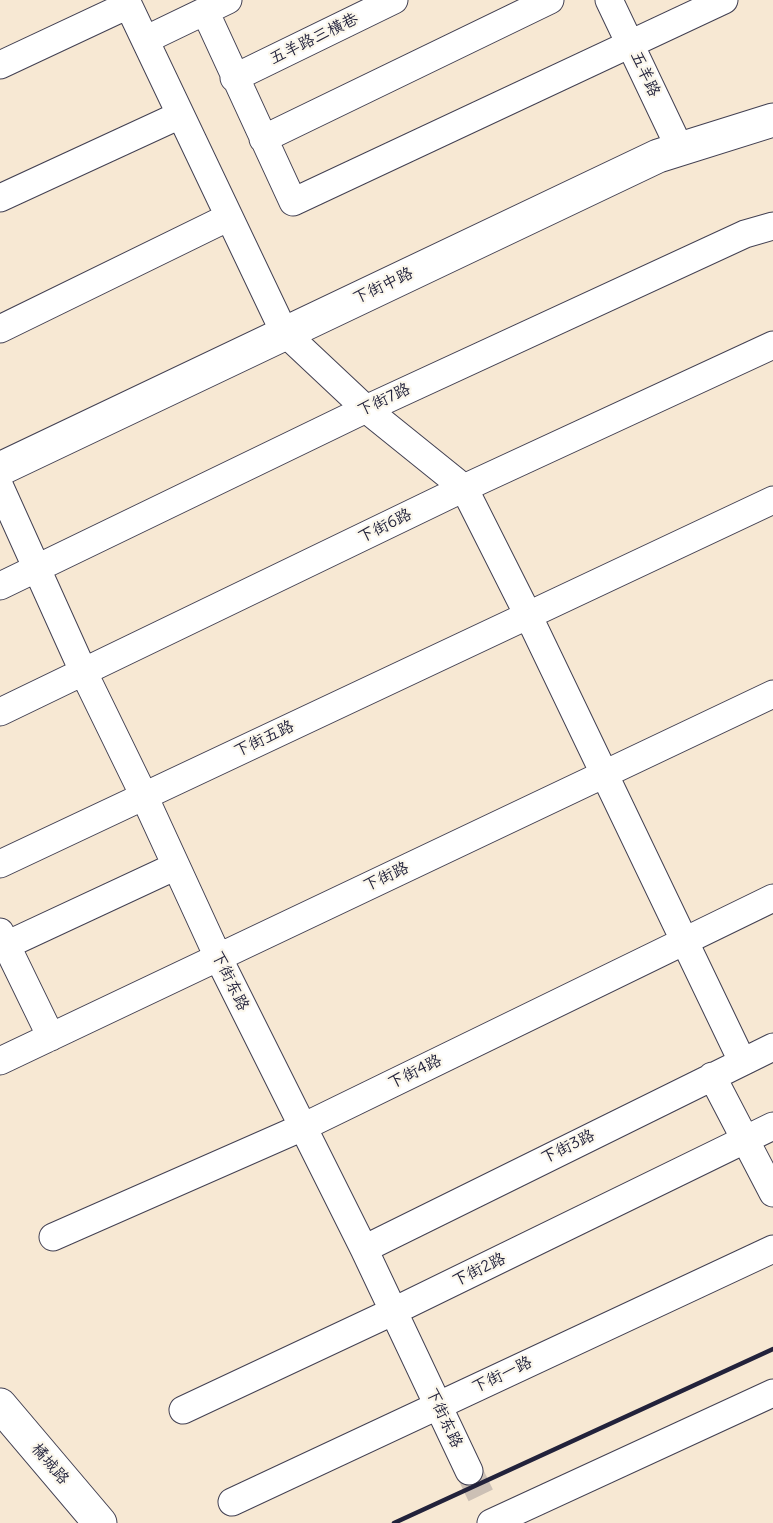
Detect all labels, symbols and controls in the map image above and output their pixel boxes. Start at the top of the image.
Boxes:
street label: 五羊路三横巷 [267,9,361,69]
street label: 五羊路 [626,48,664,100]
street label: 下街中路 [350,264,416,308]
street label: 下街7路 [355,379,413,421]
street label: 下街6路 [355,505,415,547]
street label: 下街五路 [231,717,297,761]
street label: 下街路 [360,858,412,896]
street label: 下街东路 [207,948,253,1014]
street label: 下街4路 [385,1051,445,1093]
street label: 下街3路 [538,1126,598,1168]
street label: 下街2路 [449,1249,509,1291]
street label: 下街一路 [469,1353,535,1397]
street label: 下街东路 [422,1385,466,1451]
street label: 橘城路 [27,1439,73,1489]

